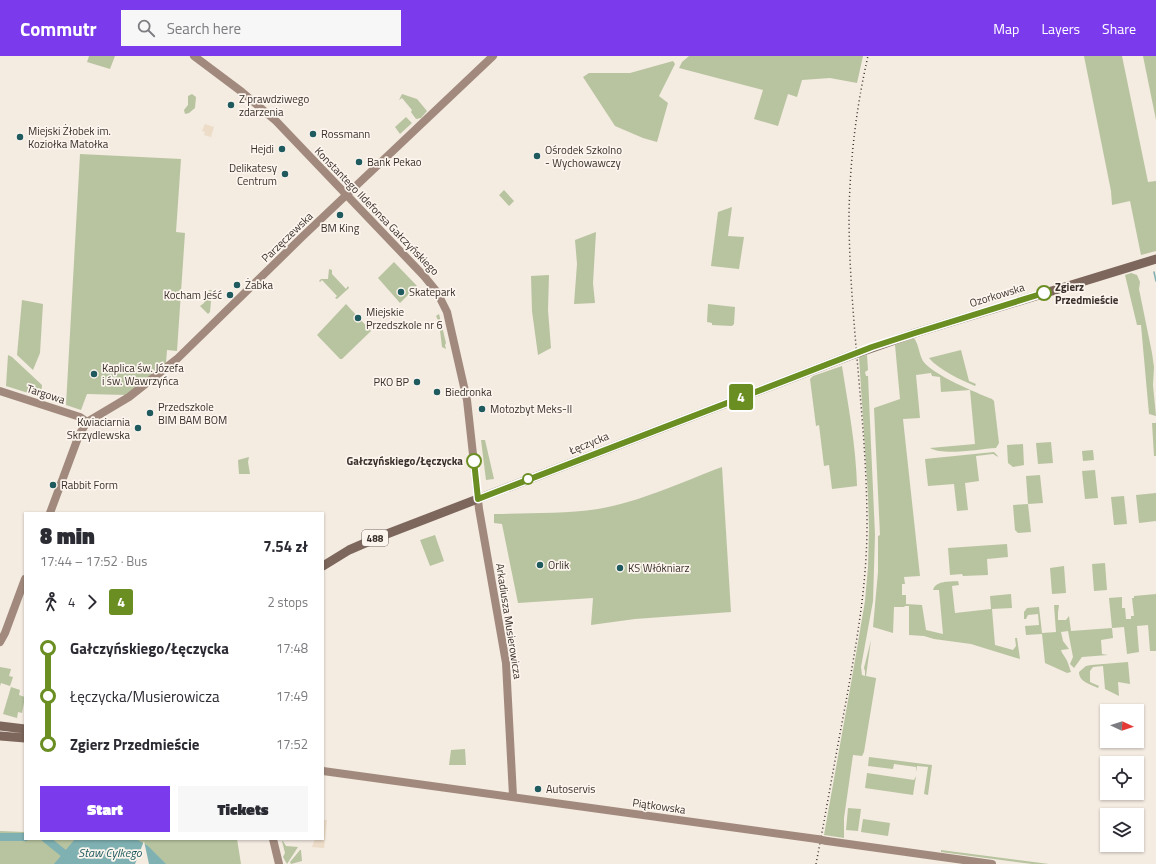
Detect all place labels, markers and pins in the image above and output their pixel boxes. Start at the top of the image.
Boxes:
place label: Z prawdziwego zdarzenia [239,91,310,120]
marker: Z prawdziwego zdarzenia [226,100,236,110]
place label: Miejski Żłobek im. Koziołka Matołka [28,123,111,152]
place label: Rossmann [321,126,370,142]
marker: Rossmann [308,129,318,139]
marker: Miejski Żłobek im. Koziołka Matołka [15,132,25,142]
place label: Hejdi [250,141,274,157]
place label: Ośrodek Szkolno - Wychowawczy [545,142,622,171]
marker: Hejdi [277,144,287,154]
marker: Ośrodek Szkolno - Wychowawczy [532,151,542,161]
place label: Bank Pekao [367,154,422,170]
marker: Bank Pekao [354,157,364,167]
place label: Delikatesy Centrum [229,160,278,189]
marker: Delikatesy Centrum [280,169,290,179]
marker: BM King [335,210,345,220]
place label: BM King [321,220,360,236]
place label: Żabka [245,277,273,293]
place label: Zgierz Przedmieście [1055,279,1119,308]
marker: Żabka [232,280,242,290]
place label: Skatepark [409,284,456,300]
marker: Zgierz Przedmieście [1036,285,1052,301]
place label: Kocham Jeść [164,287,222,303]
marker: Skatepark [396,287,406,297]
marker: Kocham Jeść [225,290,235,300]
place label: Miejskie Przedszkole nr 6 [366,304,443,333]
marker: Miejskie Przedszkole nr 6 [353,313,363,323]
place label: Kaplica św. Józefa i św. Wawrzyńca [102,360,184,389]
marker: Kaplica św. Józefa i św. Wawrzyńca [89,369,99,379]
place label: PKO BP [373,374,409,390]
marker: PKO BP [412,377,422,387]
place label: Biedronka [445,384,492,400]
marker: Biedronka [432,387,442,397]
place label: Przedszkole BIM BAM BOM [158,399,227,428]
place label: Motozbyt Meks-II [490,401,572,417]
marker: Motozbyt Meks-II [477,404,487,414]
marker: Przedszkole BIM BAM BOM [145,408,155,418]
place label: Kwiaciarnia Skrzydlewska [67,414,130,443]
marker: Kwiaciarnia Skrzydlewska [133,423,143,433]
place label: Gałczyńskiego/Łęczycka [346,453,463,469]
marker: Gałczyńskiego/Łęczycka [466,453,482,469]
unlabelled marker [522,473,534,485]
place label: Rabbit Form [61,477,118,493]
marker: Rabbit Form [48,480,58,490]
place label: Orlik [548,557,570,573]
marker: Orlik [535,560,545,570]
place label: KS Włókniarz [628,560,690,576]
marker: KS Włókniarz [615,563,625,573]
place label: Autoservis [546,781,595,797]
marker: Autoservis [533,784,543,794]

